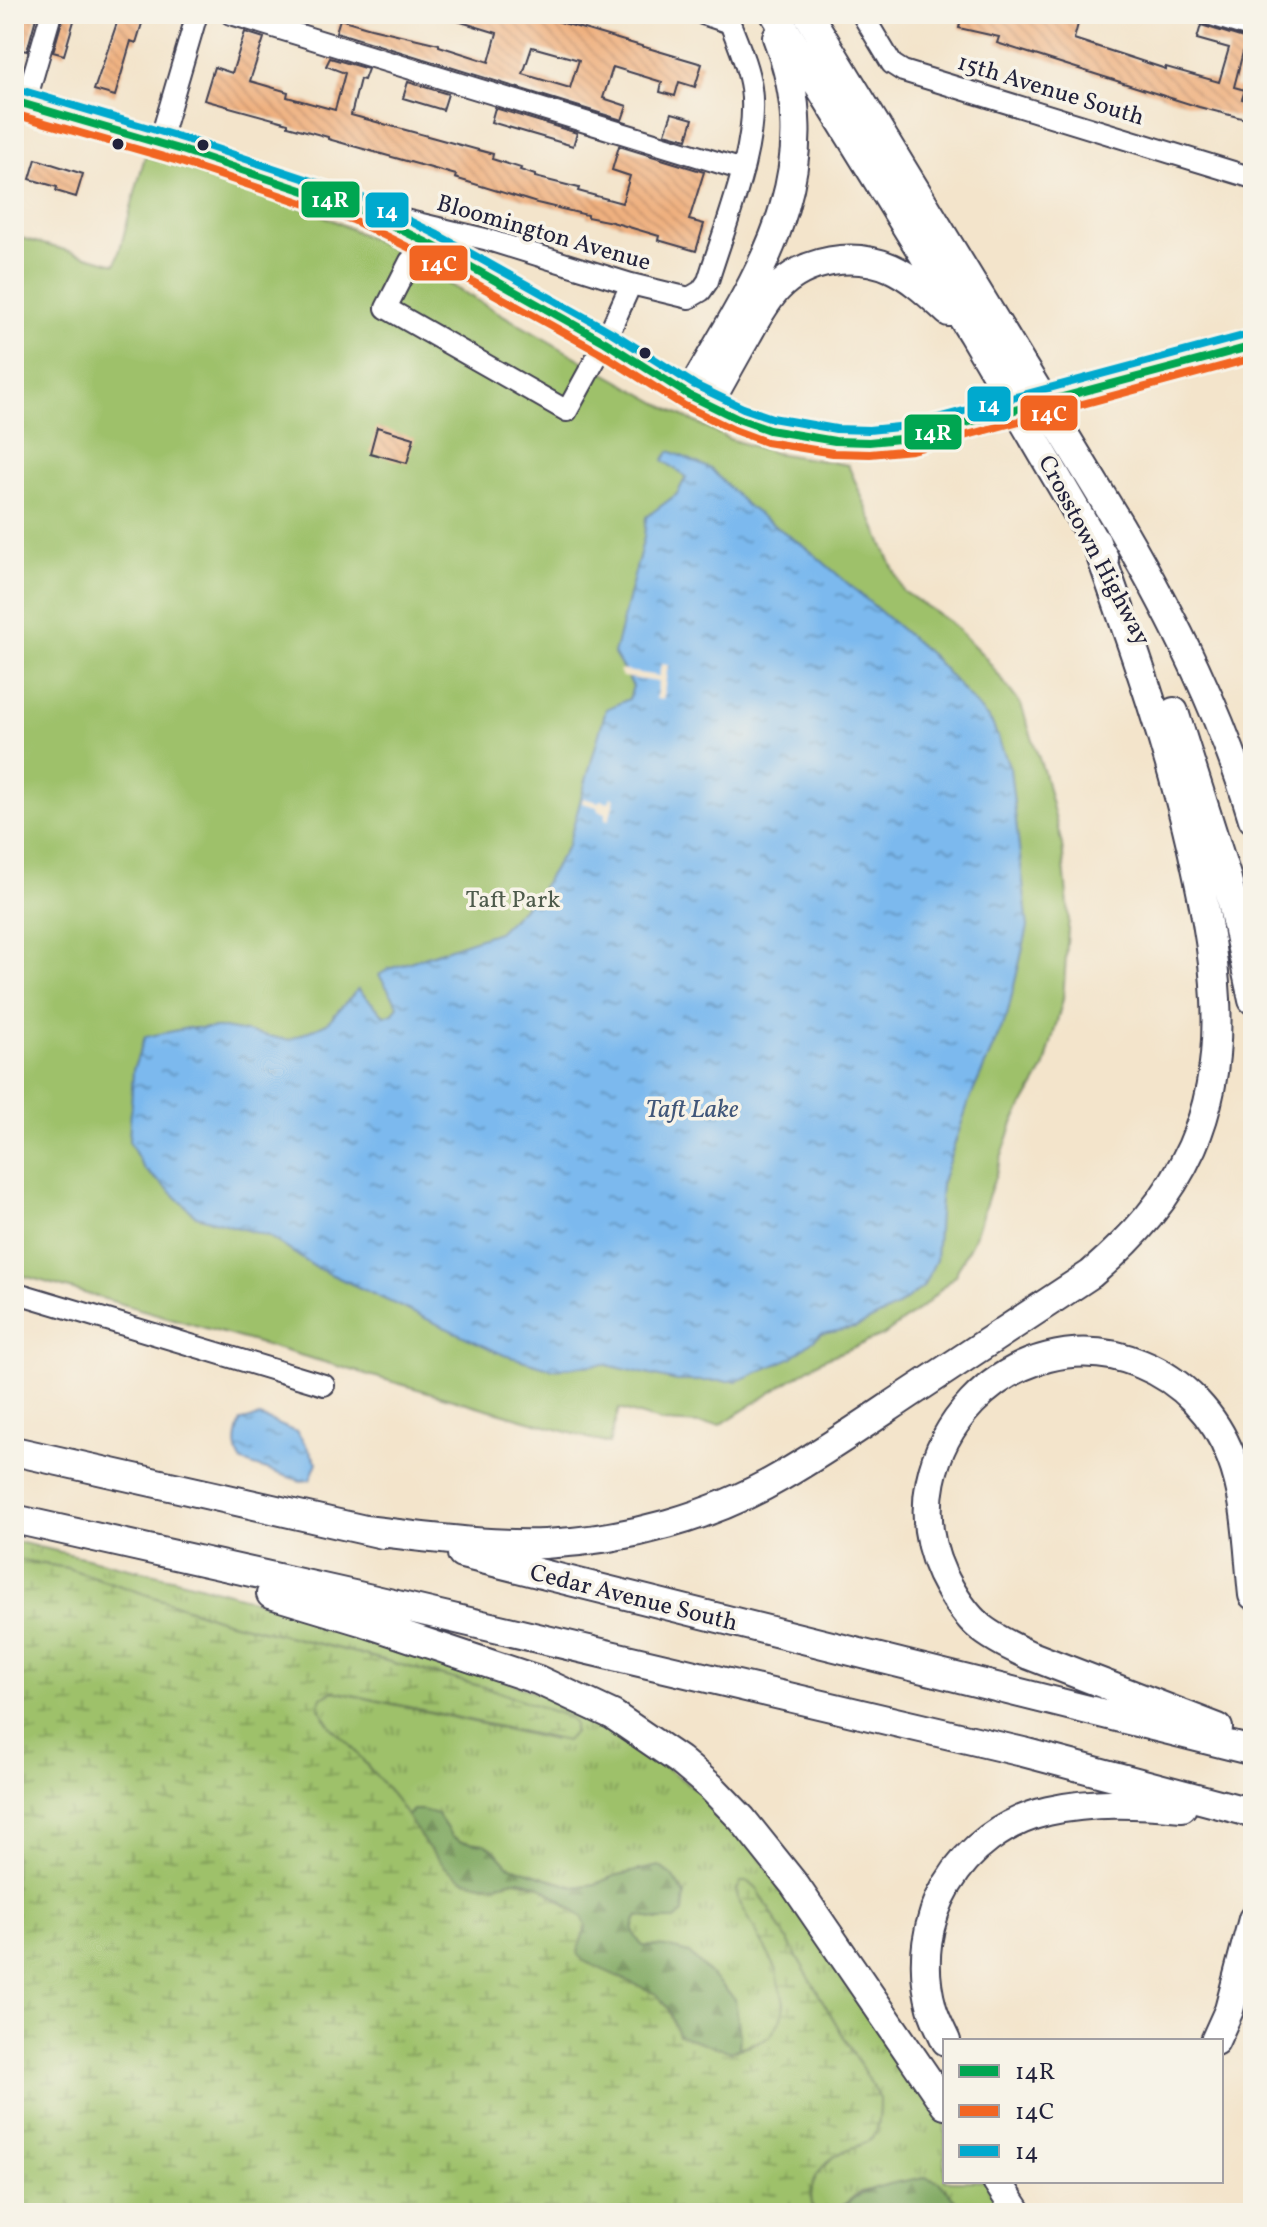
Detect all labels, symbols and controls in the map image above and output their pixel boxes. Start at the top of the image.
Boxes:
street label: 15th Avenue South [953,46,1148,136]
unlabelled marker [110,136,126,152]
unlabelled marker [195,137,211,153]
line badge: 14R [300,180,361,219]
text: 14R [311,186,349,217]
street label: Bloomington Avenue [432,187,655,281]
line badge: 14 [364,191,410,229]
text: 14 [376,197,398,228]
line badge: 14C [408,244,469,282]
text: 14C [421,250,457,281]
unlabelled marker [637,345,653,361]
line badge: 14 [966,385,1012,423]
text: 14 [978,391,1000,422]
line badge: 14C [1019,394,1079,432]
text: 14C [1031,400,1067,431]
line badge: 14R [903,413,963,451]
text: 14R [914,419,952,450]
street label: Crosstown Highway [1029,450,1158,652]
park label: Taft Park [466,884,560,918]
water label: Taft Lake [645,1092,739,1128]
street label: Cedar Avenue South [526,1557,741,1641]
legend [943,2039,1223,2183]
text: 14R [1015,2056,1055,2090]
text: 14C [1015,2096,1054,2130]
text: 14 [1015,2136,1039,2170]

